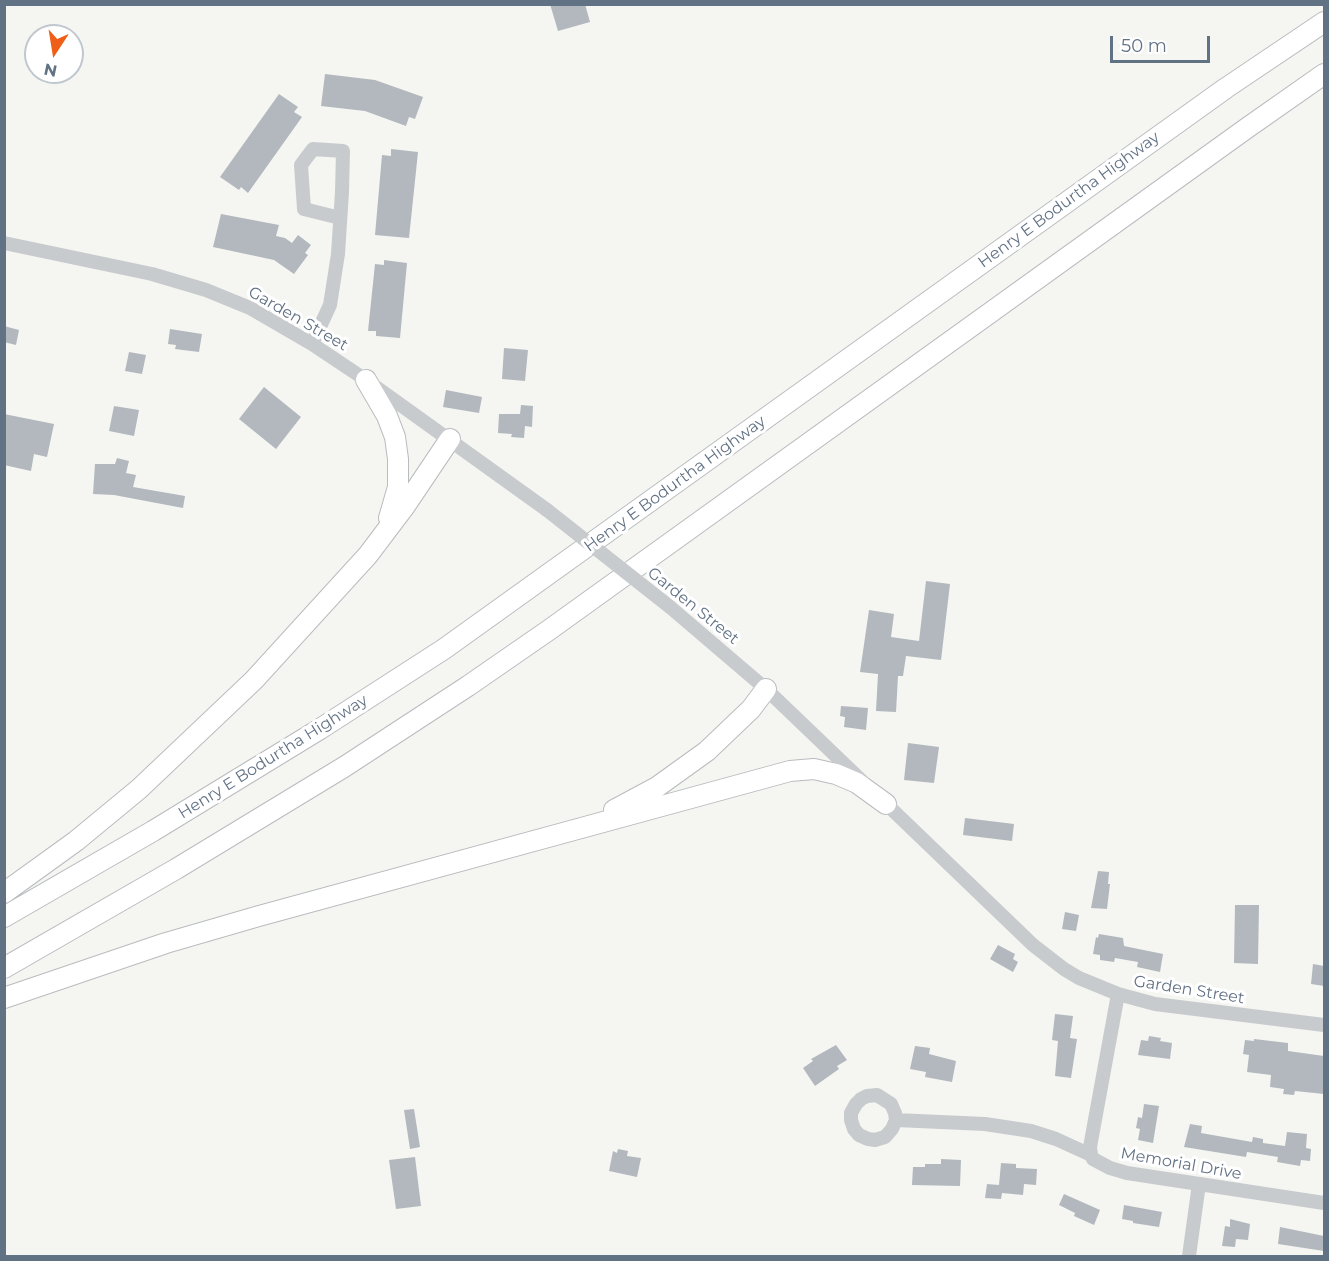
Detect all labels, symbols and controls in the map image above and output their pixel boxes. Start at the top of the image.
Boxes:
north arrow [24,24,84,84]
scale bar [1113,24,1214,62]
text: 50 m [1121,35,1167,57]
text: N [42,60,59,81]
street label: Henry E Bodurtha Highway [975,128,1163,272]
street label: Garden Street [245,283,351,355]
street label: Henry E Bodurtha Highway [581,412,769,556]
street label: Garden Street [643,563,743,649]
street label: Henry E Bodurtha Highway [175,691,371,823]
street label: Garden Street [1132,972,1246,1008]
street label: Memorial Drive [1119,1144,1243,1184]

